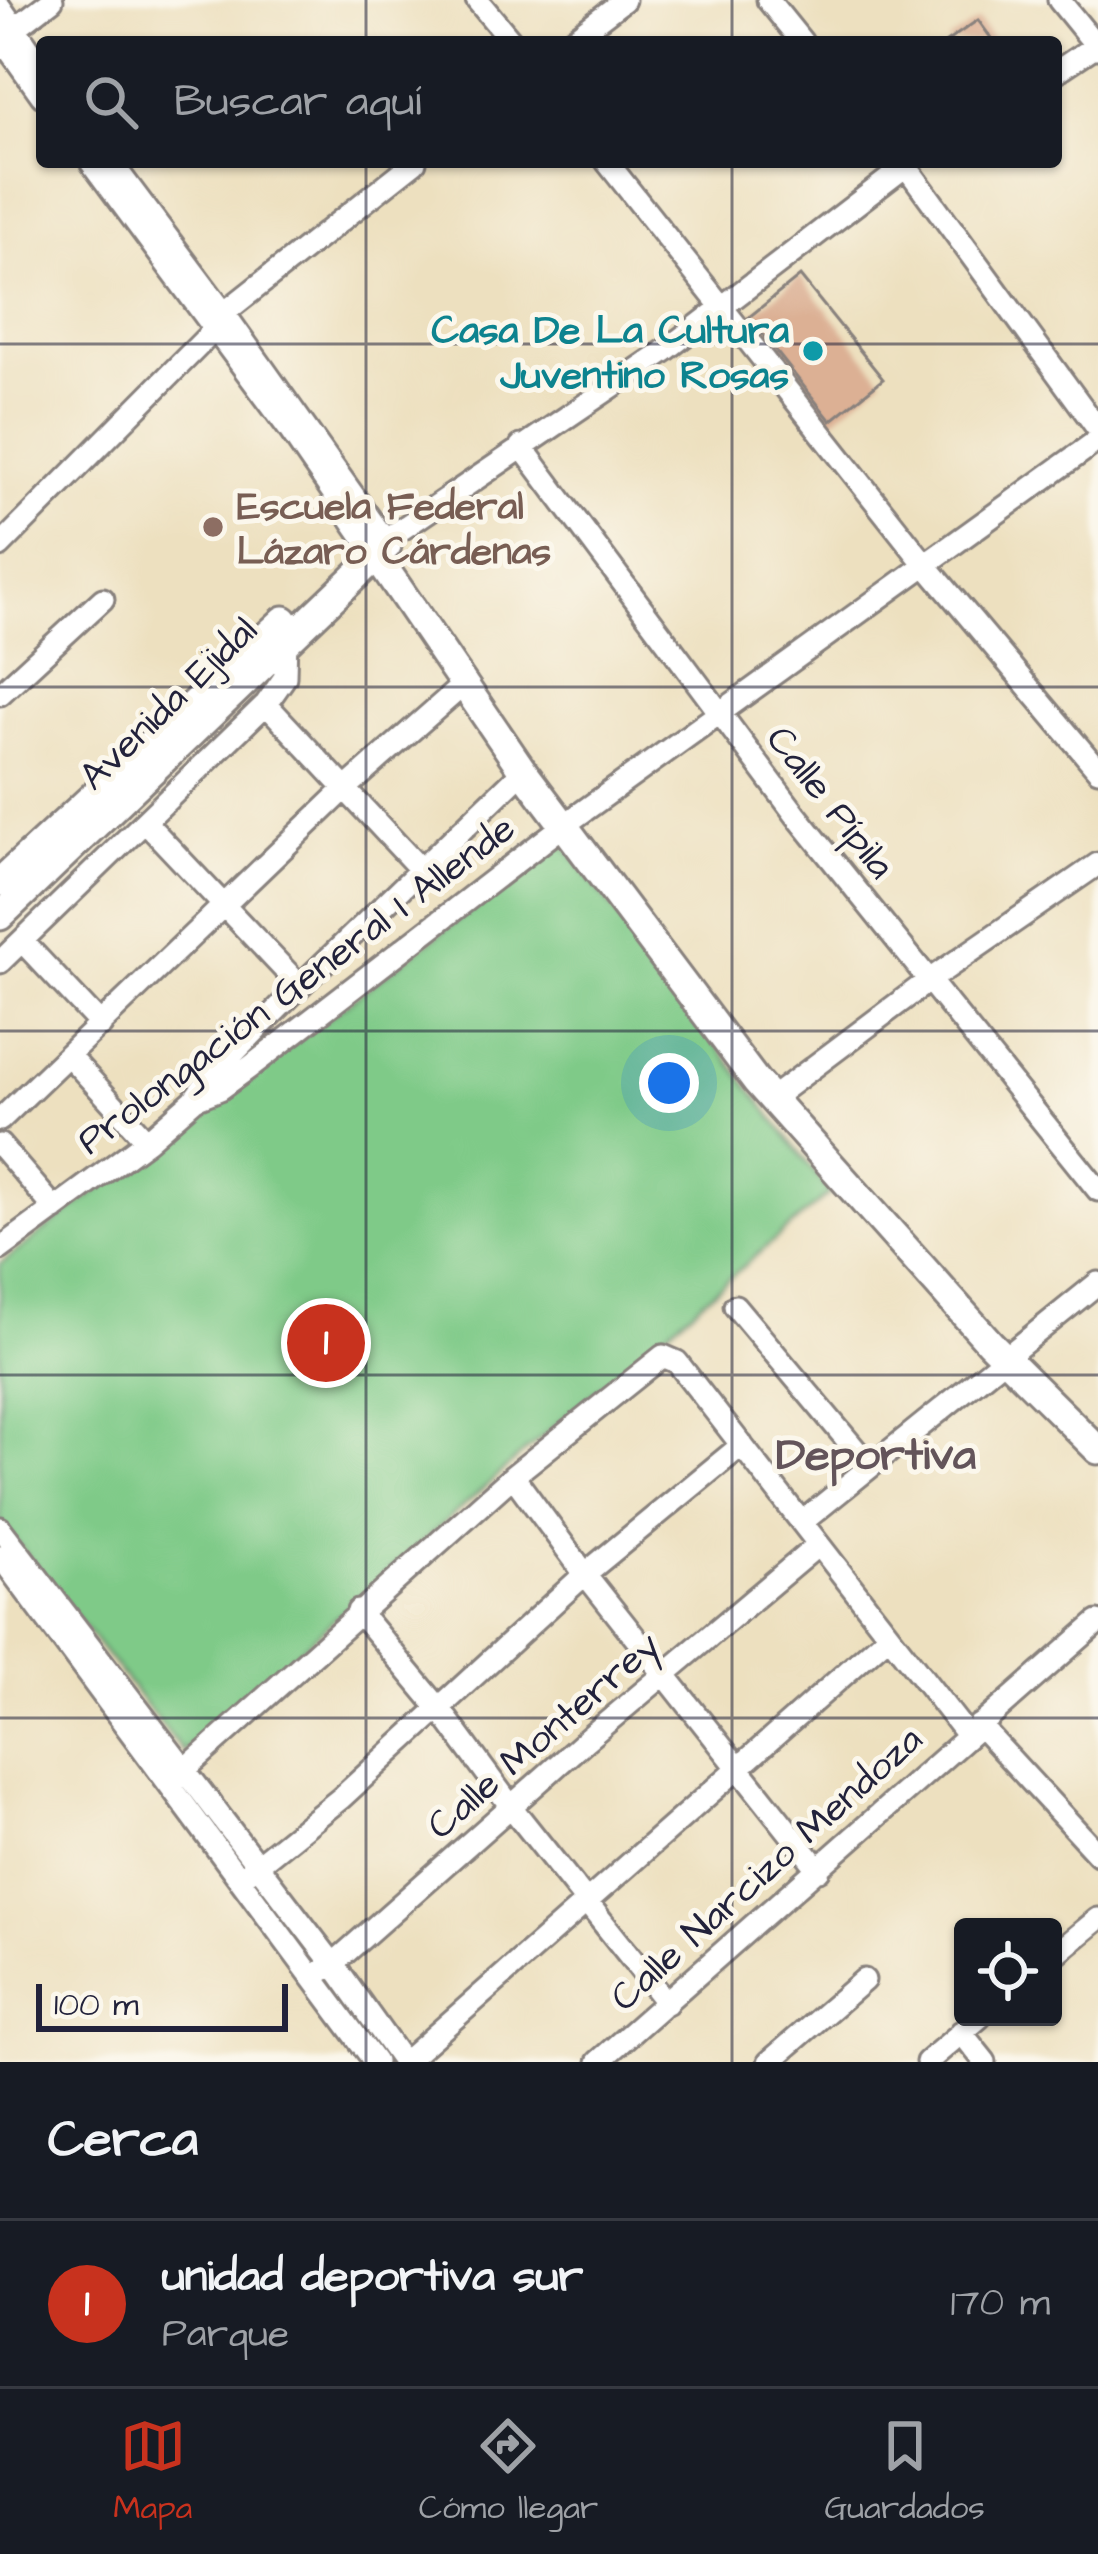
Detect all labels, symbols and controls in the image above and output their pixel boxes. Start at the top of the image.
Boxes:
search box [36,36,1062,168]
icon: search [78,69,144,135]
text: Buscar aquí [174,71,421,133]
place label: Casa De La Cultura Juventino Rosas [432,305,789,404]
marker: Casa De La Cultura Juventino Rosas [800,338,826,364]
place label: Escuela Federal Lázaro Cárdenas [237,481,551,580]
marker: Escuela Federal Lázaro Cárdenas [200,514,226,540]
street label: Avenida Ejidal [68,605,270,803]
street label: Calle Pípila [753,715,907,891]
street label: Prolongación General I Allende [67,803,527,1168]
your location [639,1053,699,1113]
pin: 1 [287,1298,365,1388]
district label: Deportiva [776,1425,976,1487]
street label: Calle Monterrey [416,1620,673,1853]
street label: Calle Narcizo Mendoza [599,1714,935,2024]
map controls [954,1918,1062,2026]
button: locate [954,1918,1062,2026]
scale bar [36,1978,288,2031]
text: 100 m [54,1982,139,2028]
text: Cerca [48,2105,198,2176]
text: unidad deportiva sur [162,2246,583,2308]
text: 1 [85,2277,90,2331]
text: 170 m [950,2277,1050,2331]
text: Parque [162,2308,289,2362]
tab: Mapa [113,2413,192,2531]
tab: Cómo llegar [419,2413,598,2531]
tab: Guardados [825,2413,985,2531]

